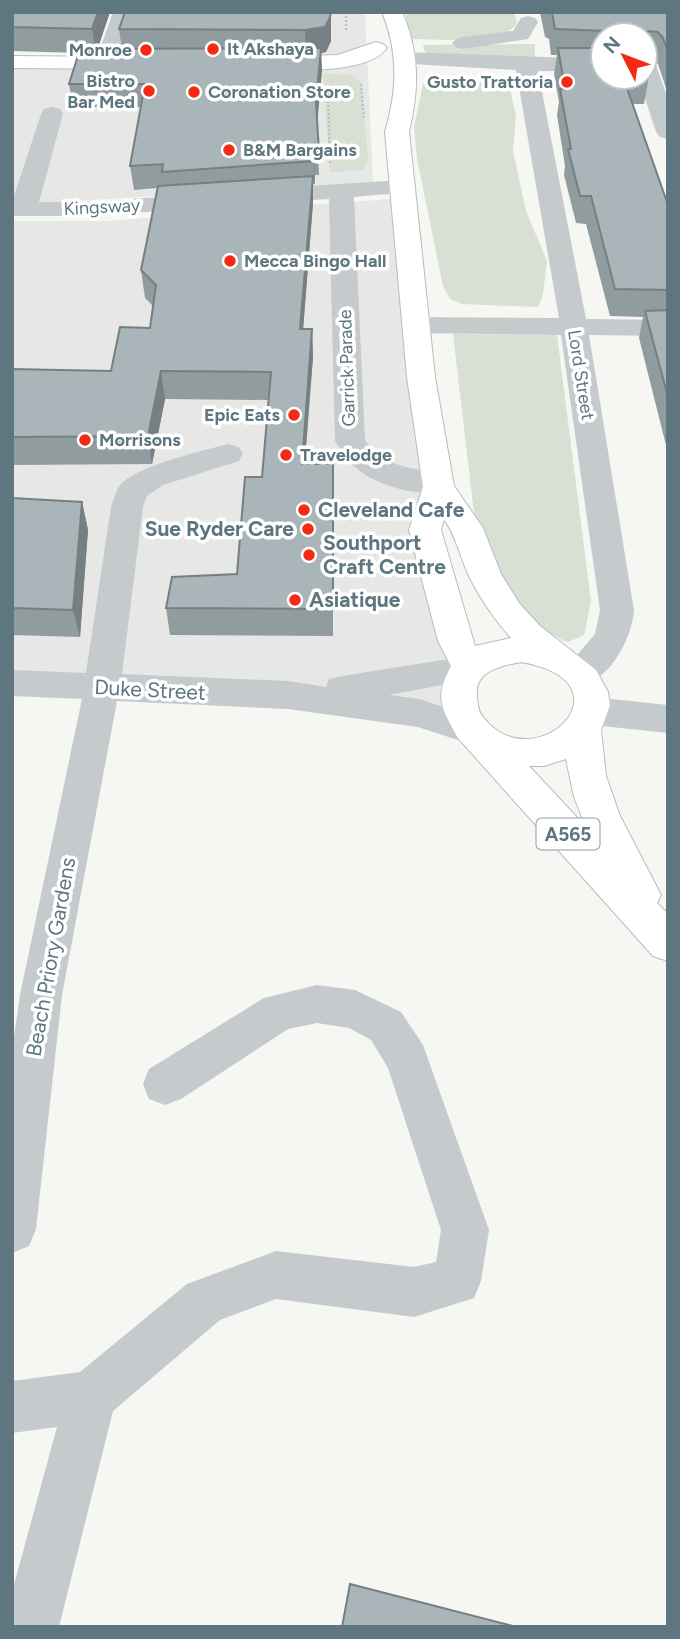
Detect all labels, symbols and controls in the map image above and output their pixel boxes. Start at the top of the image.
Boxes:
north arrow [589,21,659,91]
text: N [598,32,625,58]
place label: It Akshaya [227,38,314,60]
place label: Monroe [69,39,132,61]
marker: It Akshaya [205,41,221,57]
marker: Monroe [138,42,154,58]
place label: Bistro Bar Med [67,70,135,113]
place label: Gusto Trattoria [427,71,553,93]
marker: Gusto Trattoria [559,74,575,90]
place label: Coronation Store [208,81,351,103]
marker: Bistro Bar Med [141,83,157,99]
marker: Coronation Store [186,84,202,100]
place label: B&M Bargains [243,139,357,161]
marker: B&M Bargains [221,142,237,158]
street label: Kingsway [63,194,141,220]
place label: Mecca Bingo Hall [244,250,386,272]
marker: Mecca Bingo Hall [222,253,238,269]
street label: Garrick Parade [334,309,360,427]
street label: Lord Street [563,328,599,422]
place label: Epic Eats [204,404,281,426]
marker: Epic Eats [286,407,302,423]
place label: Morrisons [99,429,181,451]
marker: Morrisons [77,432,93,448]
place label: Travelodge [300,444,392,466]
marker: Travelodge [278,447,294,463]
place label: Cleveland Cafe [318,497,465,522]
marker: Cleveland Cafe [296,502,312,518]
place label: Sue Ryder Care [145,516,294,541]
marker: Sue Ryder Care [300,521,316,537]
place label: Southport Craft Centre [323,530,446,579]
marker: Southport Craft Centre [301,547,317,563]
place label: Asiatique [309,587,401,612]
marker: Asiatique [287,592,303,608]
street label: Duke Street [94,674,206,705]
road number: A565 [536,818,600,849]
street label: Beach Priory Gardens [21,855,80,1058]

